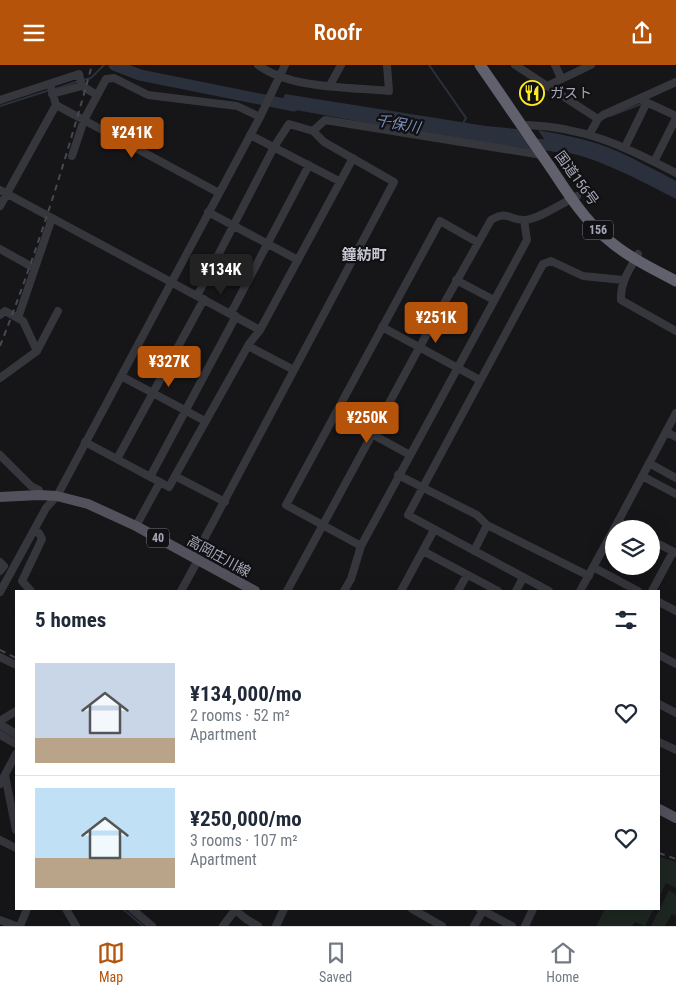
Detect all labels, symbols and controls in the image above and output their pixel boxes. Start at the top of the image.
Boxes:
icon: menu [20,19,48,47]
icon: share [628,19,656,47]
text: Roofr [314,20,362,45]
restaurant icon: ガスト [519,80,545,106]
place label: ガスト [550,85,592,101]
water label: 千保川 [374,111,424,137]
pin: ¥241K [97,117,167,159]
text: ¥241K [112,123,152,142]
street label: 国道156号 [552,148,602,208]
road number: 156 [583,221,613,239]
district label: 鐘紡町 [341,246,387,264]
pin: ¥134K [186,253,256,296]
text: ¥134K [201,260,241,279]
pin: ¥251K [401,301,471,344]
text: ¥251K [416,308,456,327]
pin: ¥327K [134,345,204,388]
text: ¥327K [149,352,189,371]
pin: ¥250K [332,401,402,444]
text: ¥250K [347,408,387,427]
map controls [605,520,660,575]
button: layers [605,520,660,575]
road number: 40 [147,528,169,547]
street label: 高岡庄川線 [185,532,253,580]
icon: filters [612,606,640,634]
text: 5 homes [35,608,106,632]
text: ¥134,000/mo [190,682,302,706]
icon: home [75,683,135,743]
icon: heart [612,699,640,727]
text: 2 rooms · 52 m² [190,706,290,725]
text: Apartment [190,725,257,744]
text: ¥250,000/mo [190,807,302,831]
icon: home [75,808,135,868]
icon: heart [612,824,640,852]
text: 3 rooms · 107 m² [190,831,298,850]
text: Apartment [190,850,257,869]
tab: Map [97,939,125,985]
tab: Saved [319,939,352,985]
tab: Home [546,939,579,985]

